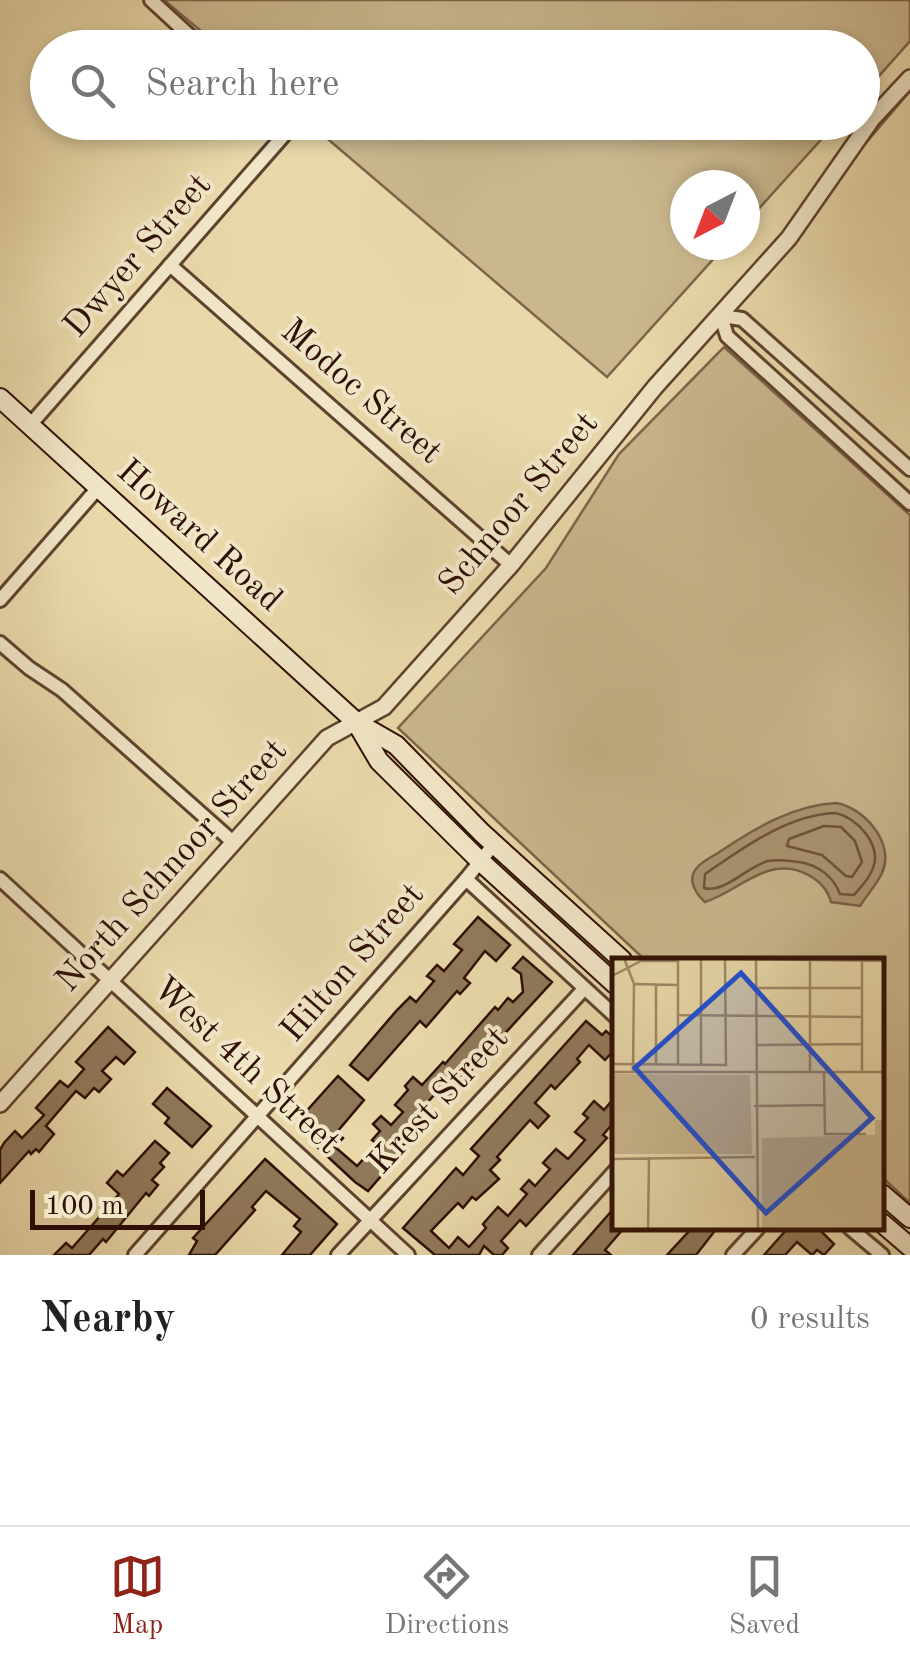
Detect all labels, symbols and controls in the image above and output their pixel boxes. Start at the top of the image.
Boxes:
search box [30,30,880,140]
icon: search [65,58,120,113]
text: Search here [145,66,340,104]
street label: Dwyer Street [58,167,218,345]
north arrow [670,170,760,260]
street label: Modoc Street [274,313,448,471]
street label: Schnoor Street [433,406,605,602]
street label: Howard Road [110,453,288,619]
street label: North Schnoor Street [50,733,294,999]
street label: Hilton Street [275,877,431,1049]
inset map [612,958,885,1230]
street label: West 4th Street [146,971,346,1161]
street label: Krest Street [362,1021,516,1181]
scale bar [30,1185,205,1230]
text: 100 m [45,1193,124,1221]
text: Nearby [40,1299,176,1341]
text: 0 results [750,1304,870,1336]
tab: Map [110,1549,165,1644]
tab: Directions [385,1549,509,1644]
tab: Saved [729,1549,800,1644]

